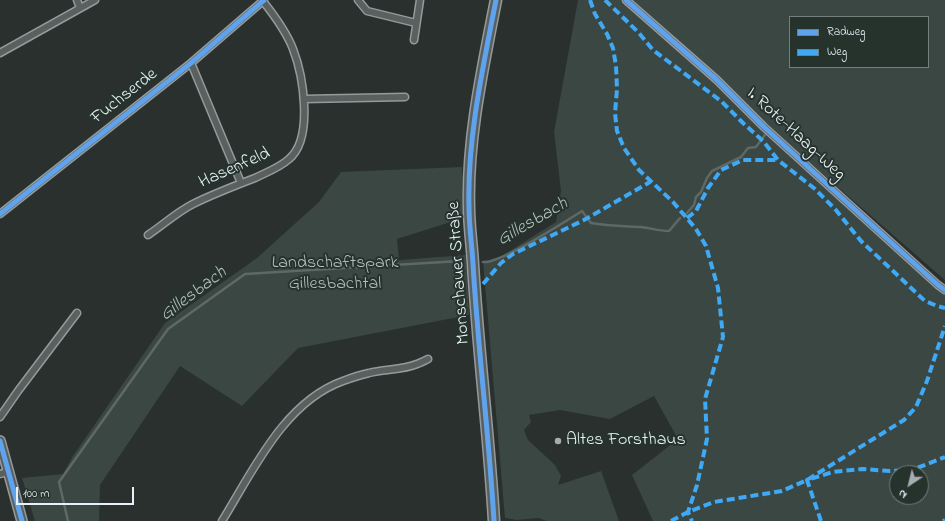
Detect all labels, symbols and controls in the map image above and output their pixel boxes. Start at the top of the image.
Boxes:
legend [789,16,929,68]
text: Radweg [827,23,866,41]
text: Weg [827,43,847,61]
street label: Fuchserde [88,64,162,130]
street label: I. Rote-Haag-Weg [741,84,849,186]
street label: Hasenfeld [196,144,274,194]
water label: Gillesbach [494,194,572,252]
street label: Monschauer Straße [444,201,476,345]
park label: Landschaftspark Gillesbachtal [272,253,398,296]
water label: Gillesbach [156,263,232,327]
place label: Altes Forsthaus [566,430,686,452]
marker: Altes Forsthaus [553,436,563,446]
north arrow [889,465,929,505]
scale bar [18,479,136,505]
text: 100 m [23,485,50,503]
text: N [895,485,910,503]

